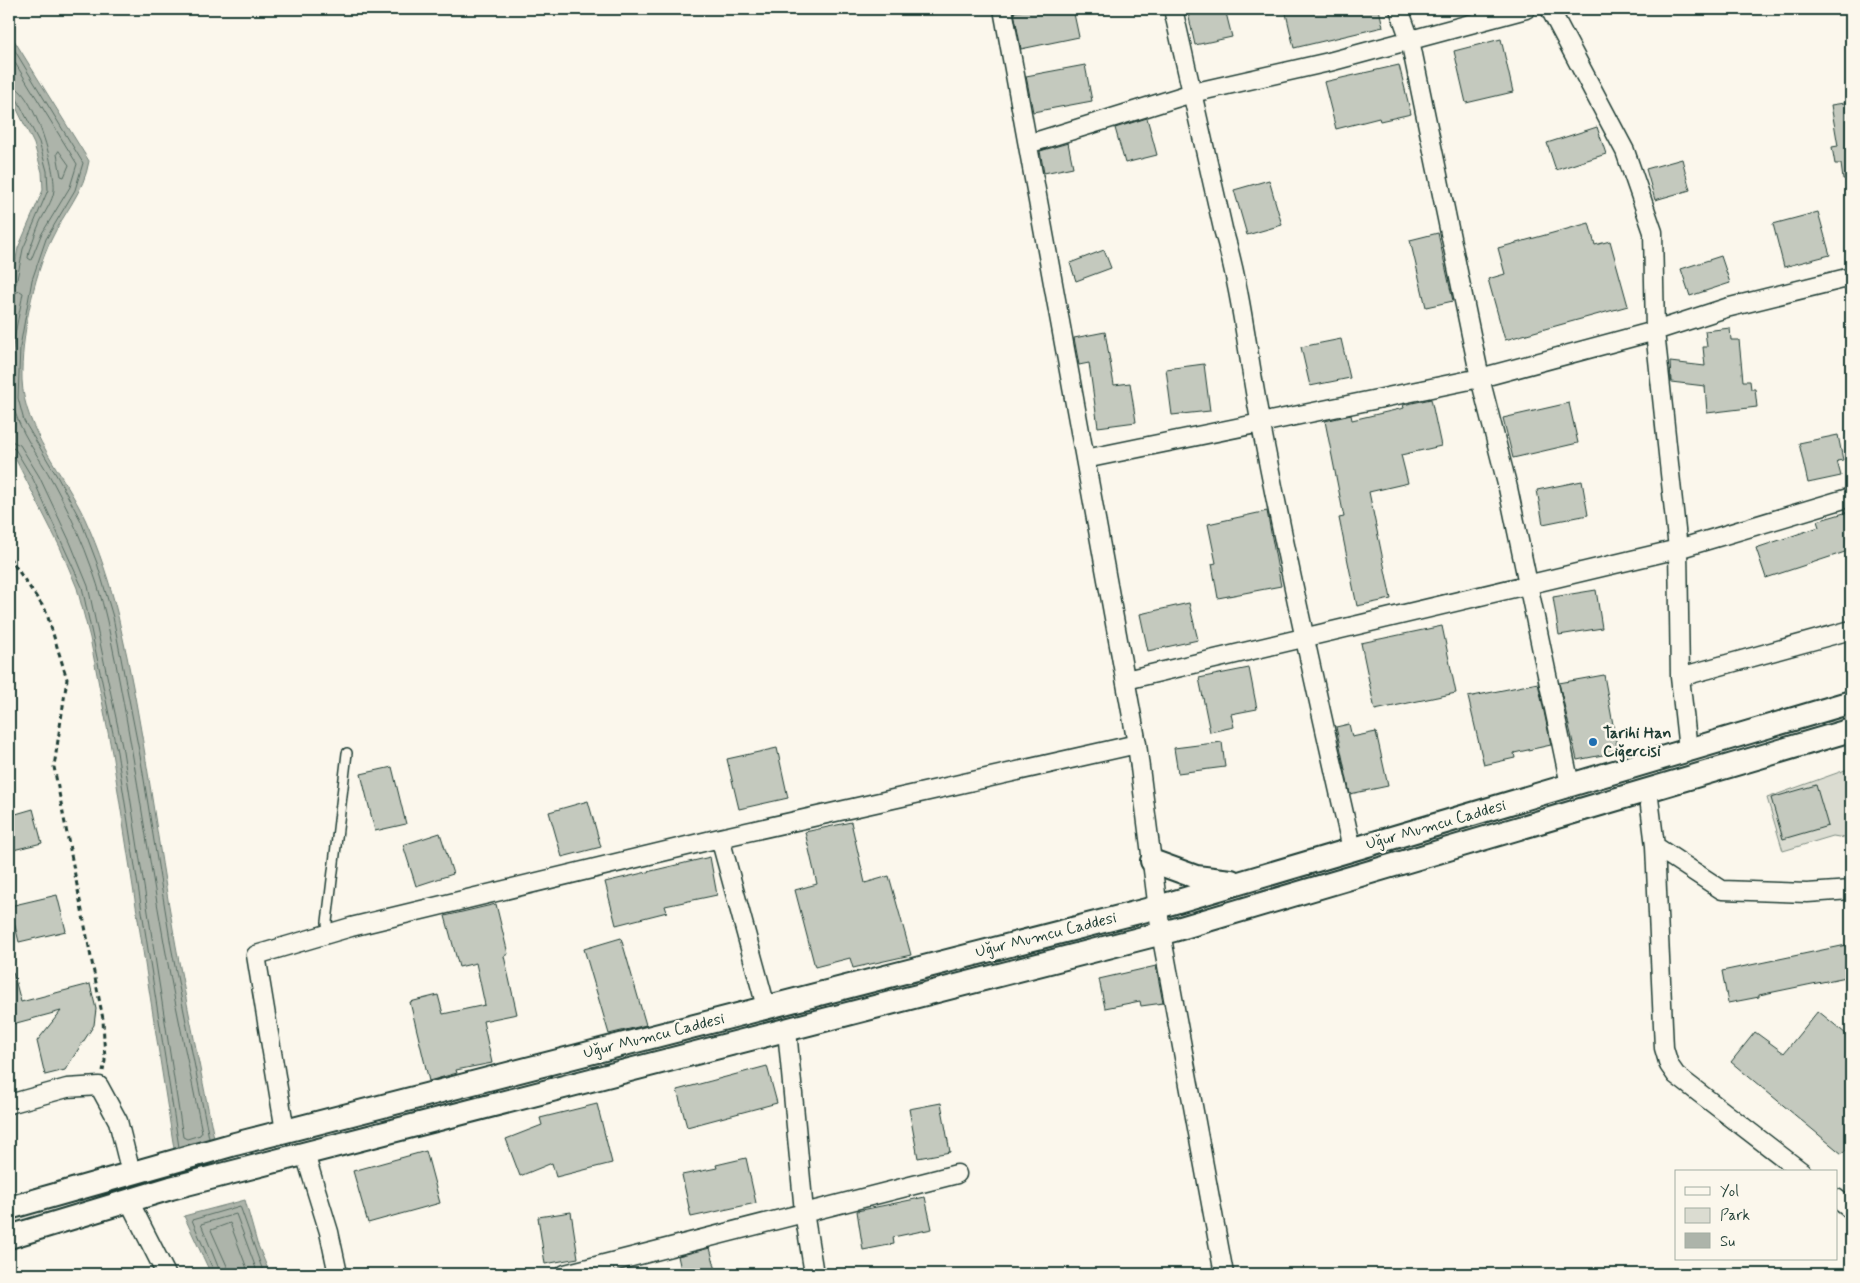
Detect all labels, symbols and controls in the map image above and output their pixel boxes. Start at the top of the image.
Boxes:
place label: Tarihi Han Ciğercisi [1603,723,1671,763]
marker: Tarihi Han Ciğercisi [1587,736,1599,748]
street label: Uğur Mumcu Caddesi [1363,795,1509,855]
street label: Uğur Mumcu Caddesi [973,907,1119,963]
street label: Uğur Mumcu Caddesi [581,1008,727,1064]
legend [1675,1170,1838,1260]
text: Yol [1720,1182,1739,1202]
text: Park [1720,1206,1750,1226]
text: Su [1720,1232,1735,1252]

